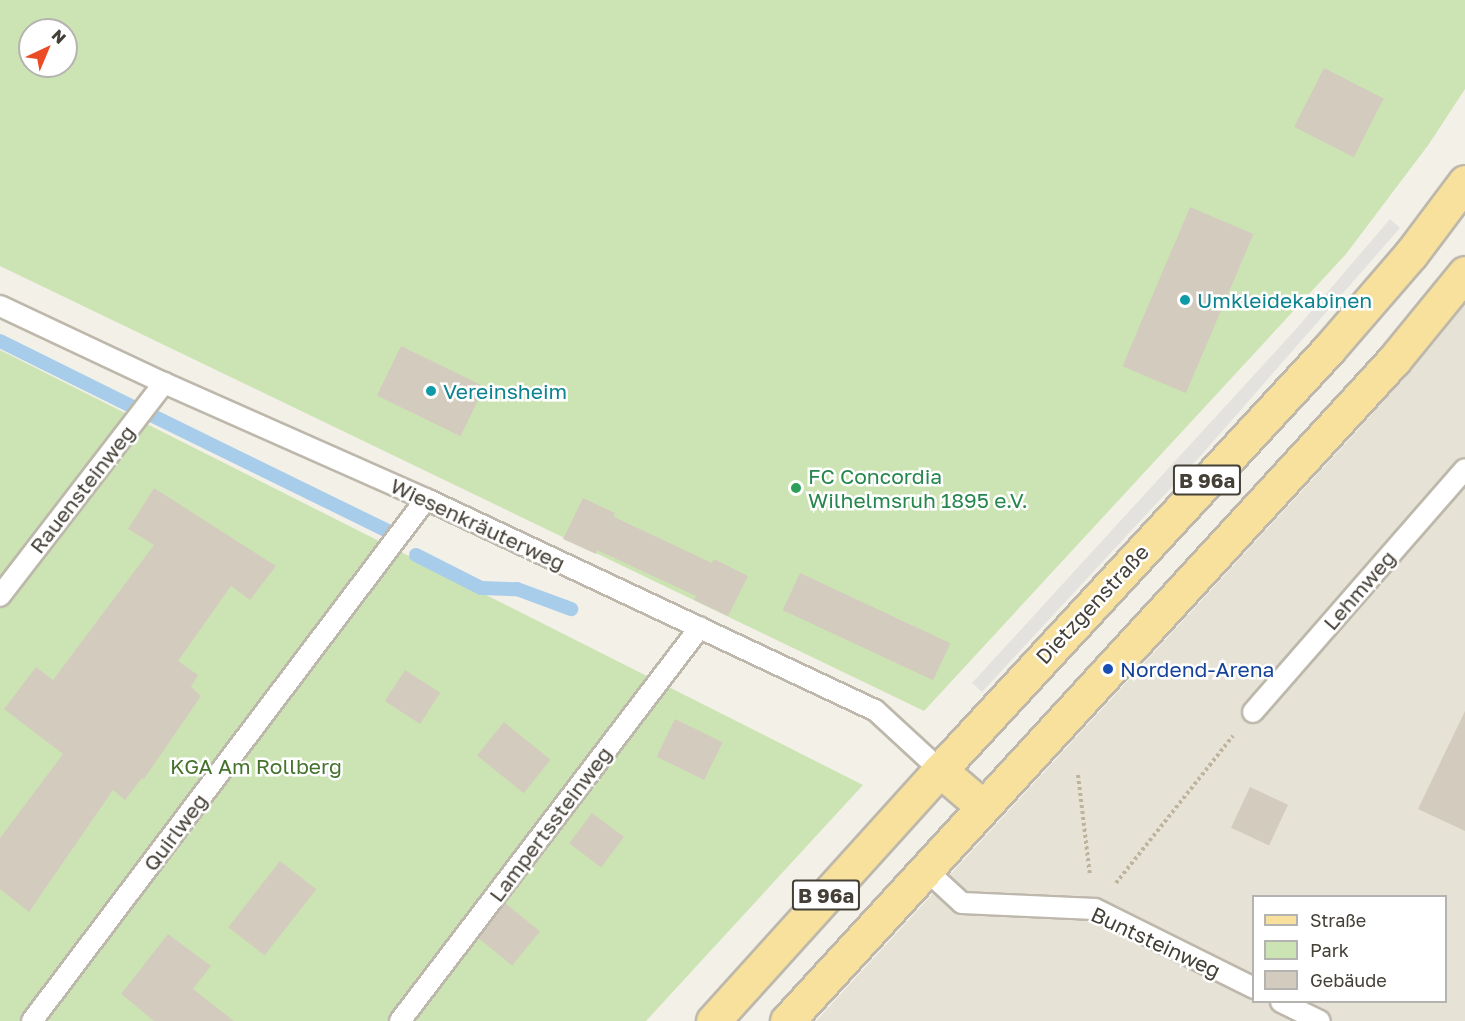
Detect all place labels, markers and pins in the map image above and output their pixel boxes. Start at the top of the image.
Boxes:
place label: Umkleidekabinen [1197,287,1372,313]
marker: Umkleidekabinen [1178,293,1192,307]
place label: Vereinsheim [443,378,567,404]
marker: Vereinsheim [424,384,438,398]
place label: FC Concordia Wilhelmsruh 1895 e.V. [808,463,1028,513]
marker: FC Concordia Wilhelmsruh 1895 e.V. [789,481,803,495]
place label: Nordend-Arena [1120,656,1274,682]
marker: Nordend-Arena [1101,662,1115,676]

